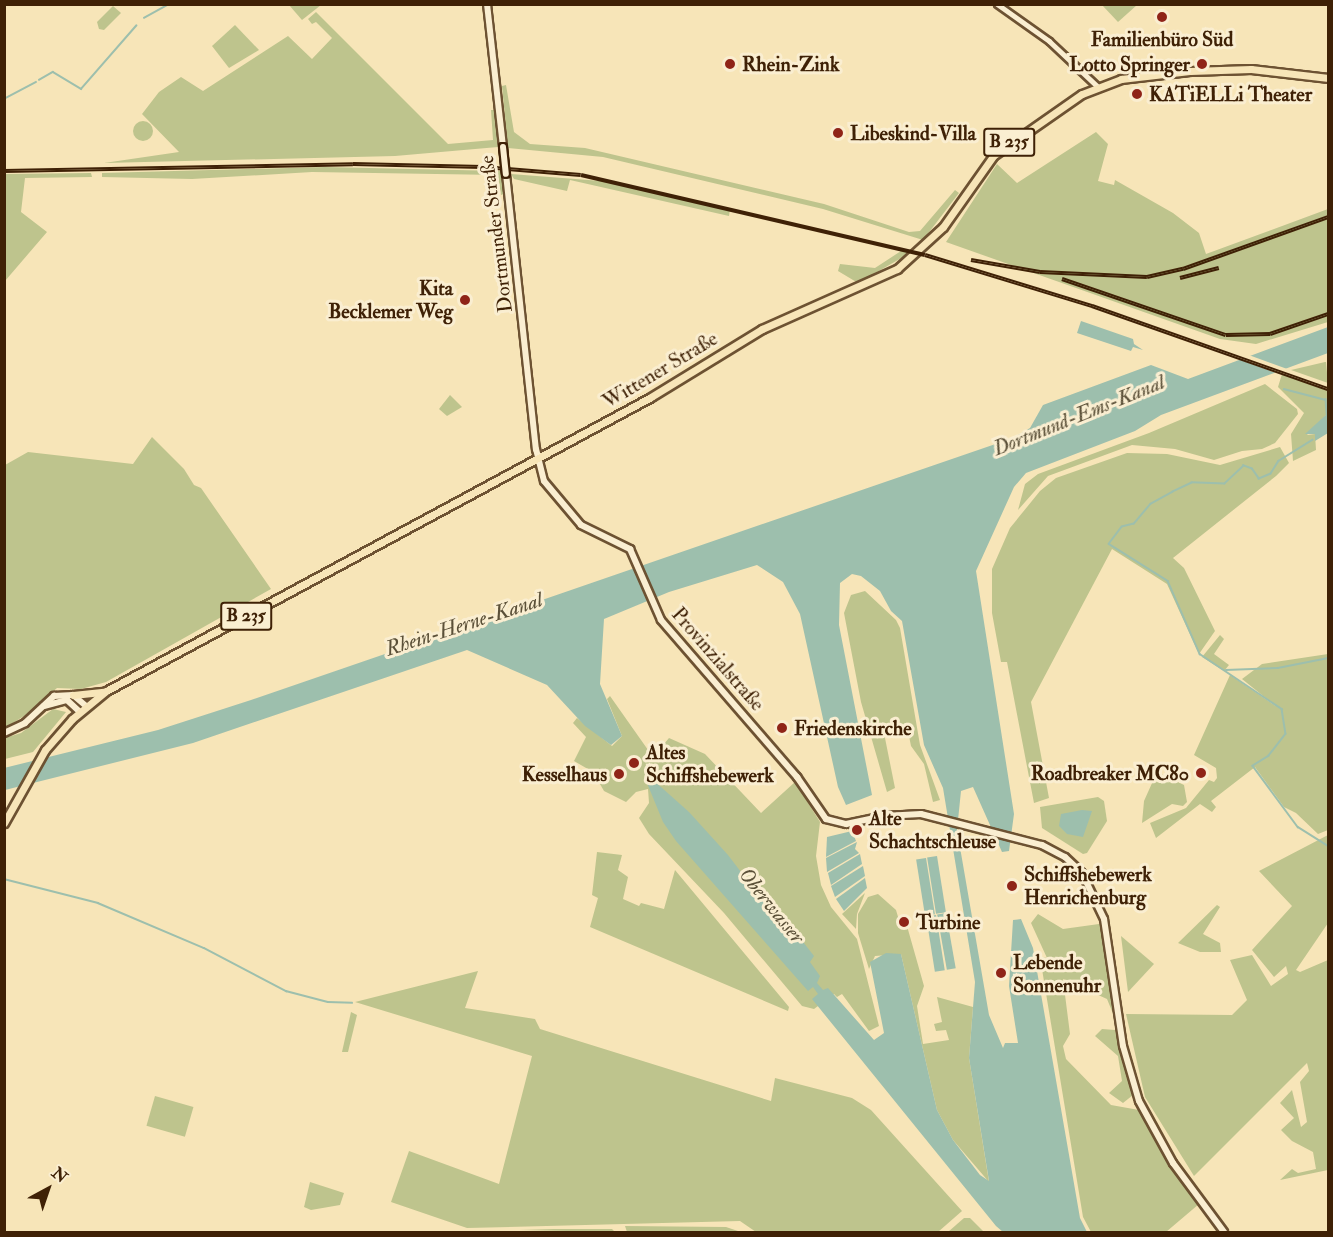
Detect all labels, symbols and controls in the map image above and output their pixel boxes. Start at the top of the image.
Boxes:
marker: Familienbüro Süd [1155,10,1169,24]
place label: Familienbüro Süd [1091,27,1233,51]
place label: Rhein-Zink [742,52,839,76]
place label: Lotto Springer [1069,52,1190,76]
marker: Rhein-Zink [723,57,737,71]
marker: Lotto Springer [1195,57,1209,71]
place label: KATiELLi Theater [1149,82,1312,106]
marker: KATiELLi Theater [1130,87,1144,101]
place label: Libeskind-Villa [850,121,976,145]
marker: Libeskind-Villa [831,126,845,140]
road number: B 235 [982,127,1036,157]
street label: Dortmunder Straße [474,154,518,314]
place label: Kita Becklemer Weg [328,276,453,323]
marker: Kita Becklemer Weg [458,293,472,307]
street label: Wittener Straße [598,326,722,414]
water label: Dortmund-Ems-Kanal [990,370,1168,462]
water label: Rhein-Herne-Kanal [382,588,546,662]
road number: B 235 [219,601,273,631]
street label: Provinzialstraße [667,602,769,716]
place label: Friedenskirche [794,716,912,740]
marker: Friedenskirche [775,721,789,735]
place label: Altes Schiffshebewerk [646,740,774,787]
marker: Altes Schiffshebewerk [627,756,641,770]
place label: Roadbreaker MC80 [1031,761,1189,785]
place label: Kesselhaus [522,762,607,786]
marker: Roadbreaker MC80 [1194,766,1208,780]
marker: Kesselhaus [612,767,626,781]
place label: Alte Schachtschleuse [869,807,996,854]
marker: Alte Schachtschleuse [850,823,864,837]
place label: Schiffshebewerk Henrichenburg [1024,862,1152,909]
water label: Oberwasser [733,863,809,949]
marker: Schiffshebewerk Henrichenburg [1005,879,1019,893]
place label: Turbine [916,910,980,934]
marker: Turbine [897,915,911,929]
place label: Lebende Sonnenuhr [1013,950,1101,997]
marker: Lebende Sonnenuhr [994,966,1008,980]
north arrow [18,1159,78,1219]
text: N [48,1163,71,1187]

